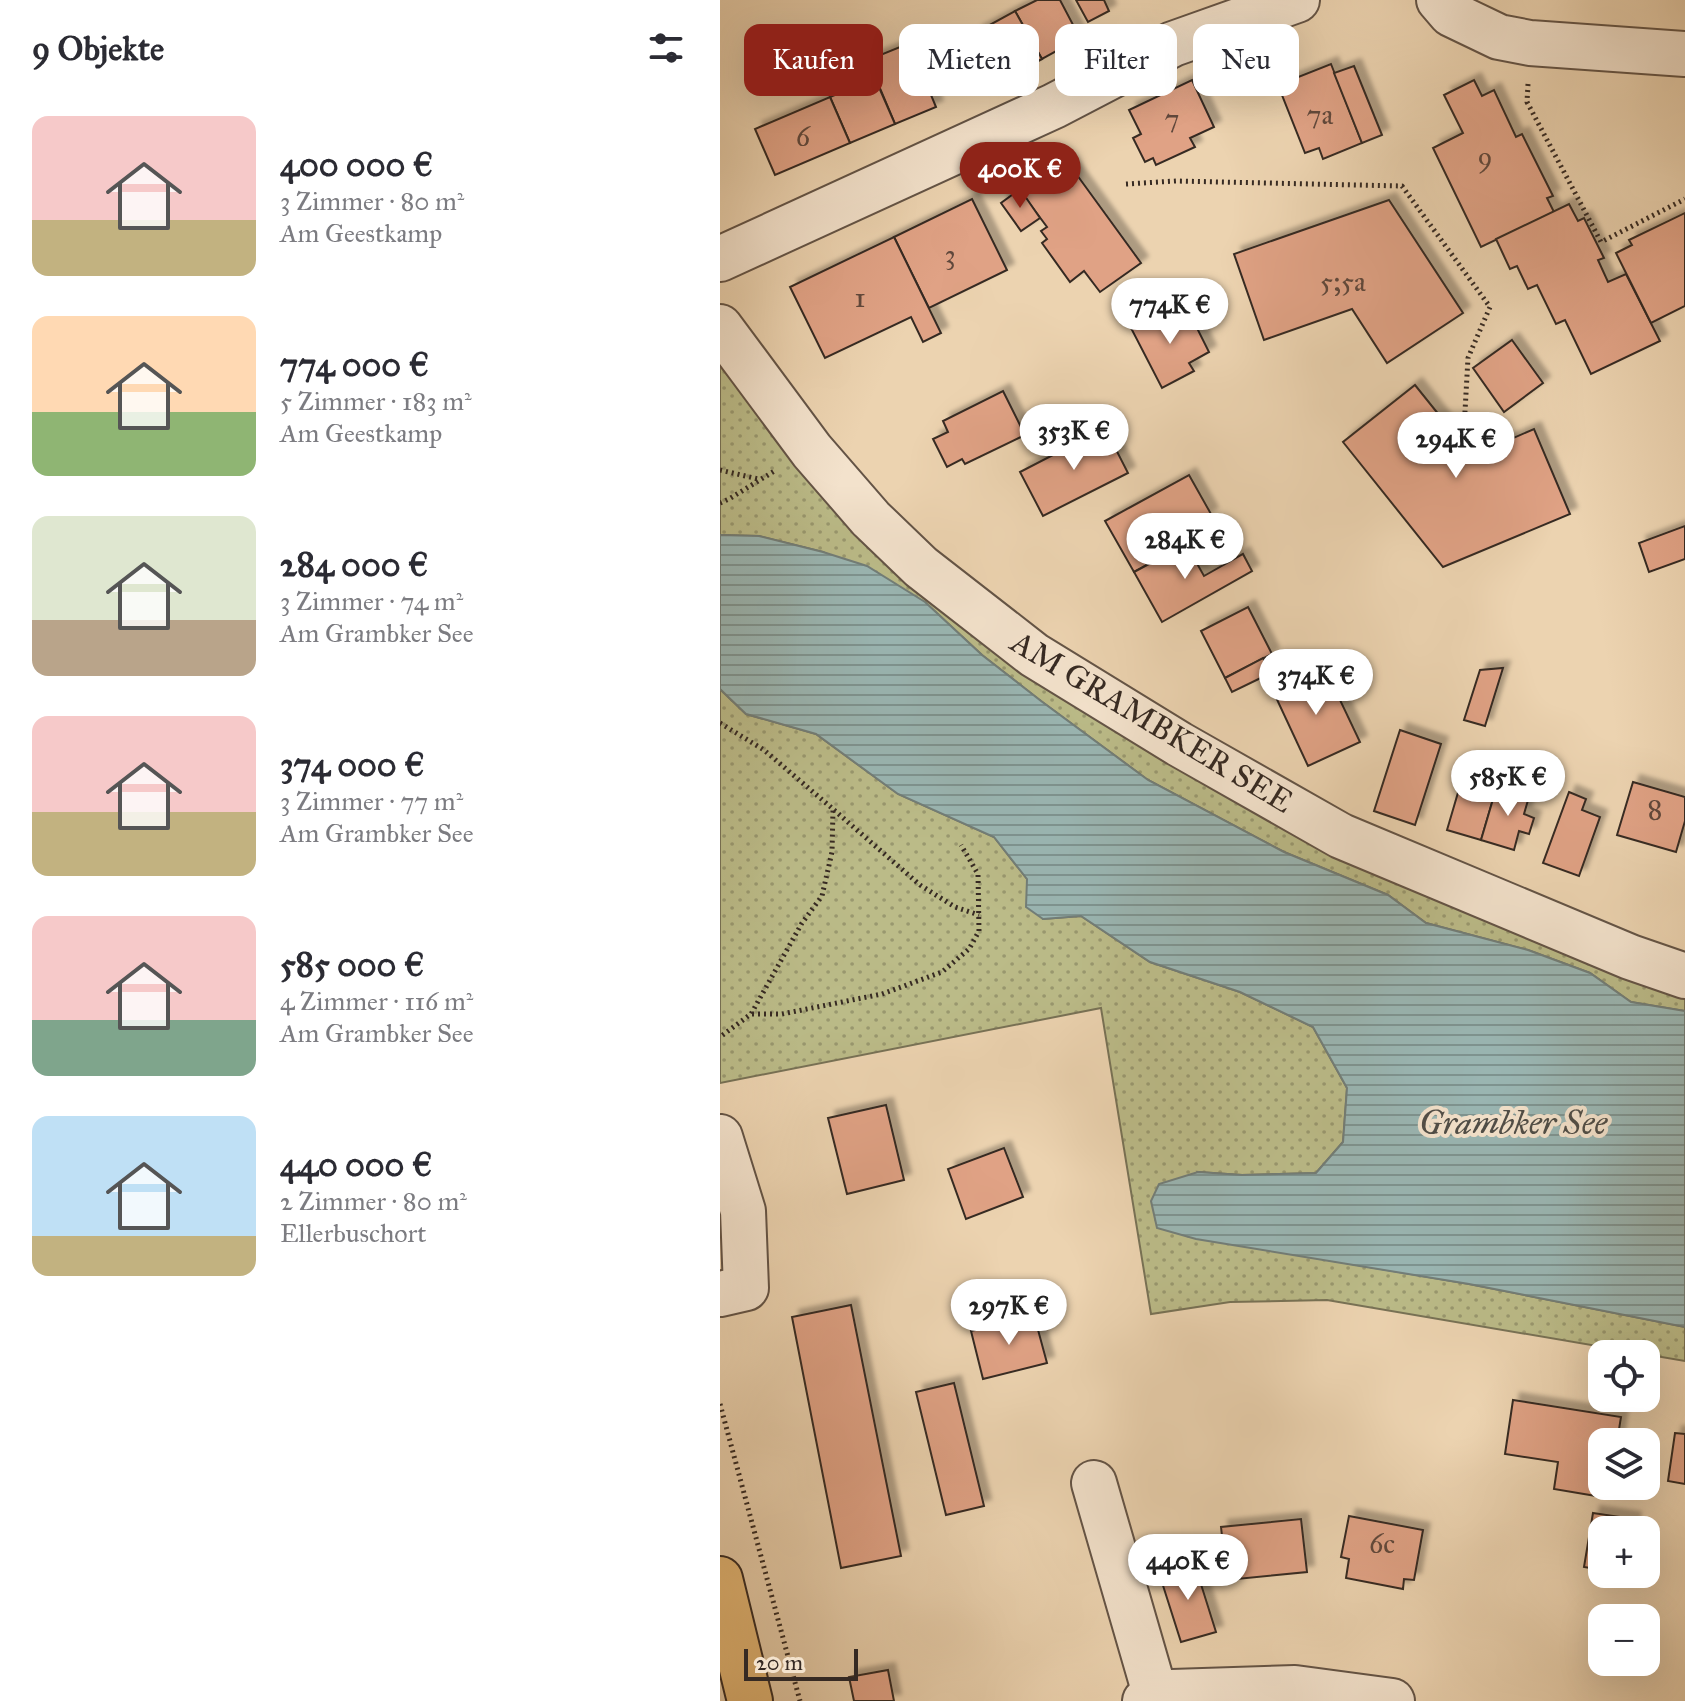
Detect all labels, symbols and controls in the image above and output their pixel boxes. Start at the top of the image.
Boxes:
chip: Kaufen [744,24,883,96]
chip: Mieten [899,24,1039,96]
chip: Filter [1055,24,1177,96]
chip: Neu [1193,24,1299,96]
icon: filters [644,26,688,70]
text: 9 Objekte [32,28,164,69]
house number: 7a [1307,97,1334,132]
house number: 7 [1165,101,1179,136]
house number: 6 [796,119,812,154]
house number: 9 [1477,139,1493,174]
pin: 400K € [955,142,1085,210]
text: 400 000 € [280,144,433,185]
icon: home [96,148,192,244]
text: 400K € [978,152,1062,184]
text: 3 Zimmer · 80 m² [280,185,464,217]
text: Am Geestkamp [280,217,442,249]
house number: 3 [944,237,956,272]
house number: 5;5a [1320,264,1366,299]
pin: 774K € [1105,278,1235,346]
house number: 1 [854,280,866,315]
text: 774K € [1129,288,1211,320]
text: 774 000 € [280,344,429,385]
icon: home [96,348,192,444]
text: 5 Zimmer · 183 m² [280,385,472,417]
pin: 353K € [1009,404,1139,472]
pin: 294K € [1391,412,1521,480]
text: 353K € [1038,414,1110,446]
text: Am Geestkamp [280,417,442,449]
text: 294K € [1415,422,1497,454]
pin: 284K € [1120,513,1250,581]
text: 284K € [1145,523,1225,555]
text: 284 000 € [280,544,428,585]
icon: home [96,548,192,644]
text: 3 Zimmer · 74 m² [280,585,463,617]
text: Am Grambker See [280,617,474,649]
street label: AM GRAMBKER SEE [1002,621,1300,822]
pin: 374K € [1251,649,1381,717]
text: 374K € [1277,659,1355,691]
text: 374 000 € [280,744,425,785]
icon: home [96,748,192,844]
pin: 585K € [1443,750,1573,818]
text: 585K € [1469,760,1547,792]
text: 3 Zimmer · 77 m² [280,785,463,817]
house number: 8 [1648,792,1662,827]
text: Am Grambker See [280,817,474,849]
text: 585 000 € [280,944,424,985]
icon: home [96,948,192,1044]
text: 4 Zimmer · 116 m² [280,985,473,1017]
text: Am Grambker See [280,1017,474,1049]
water label: Grambker See [1419,1102,1608,1143]
text: 440 000 € [280,1144,432,1185]
icon: home [96,1148,192,1244]
text: 2 Zimmer · 80 m² [280,1185,467,1217]
text: Ellerbuschort [280,1217,427,1249]
pin: 297K € [944,1279,1074,1347]
text: 297K € [969,1289,1049,1321]
map controls [1588,1340,1660,1676]
button: locate [1588,1340,1660,1412]
button: layers [1588,1428,1660,1500]
button: + [1588,1516,1660,1588]
house number: 6c [1369,1526,1395,1561]
pin: 440K € [1123,1534,1253,1602]
text: 440K € [1146,1544,1230,1576]
button: − [1588,1604,1660,1676]
scale bar [744,1645,858,1681]
text: 20 m [756,1649,803,1676]

